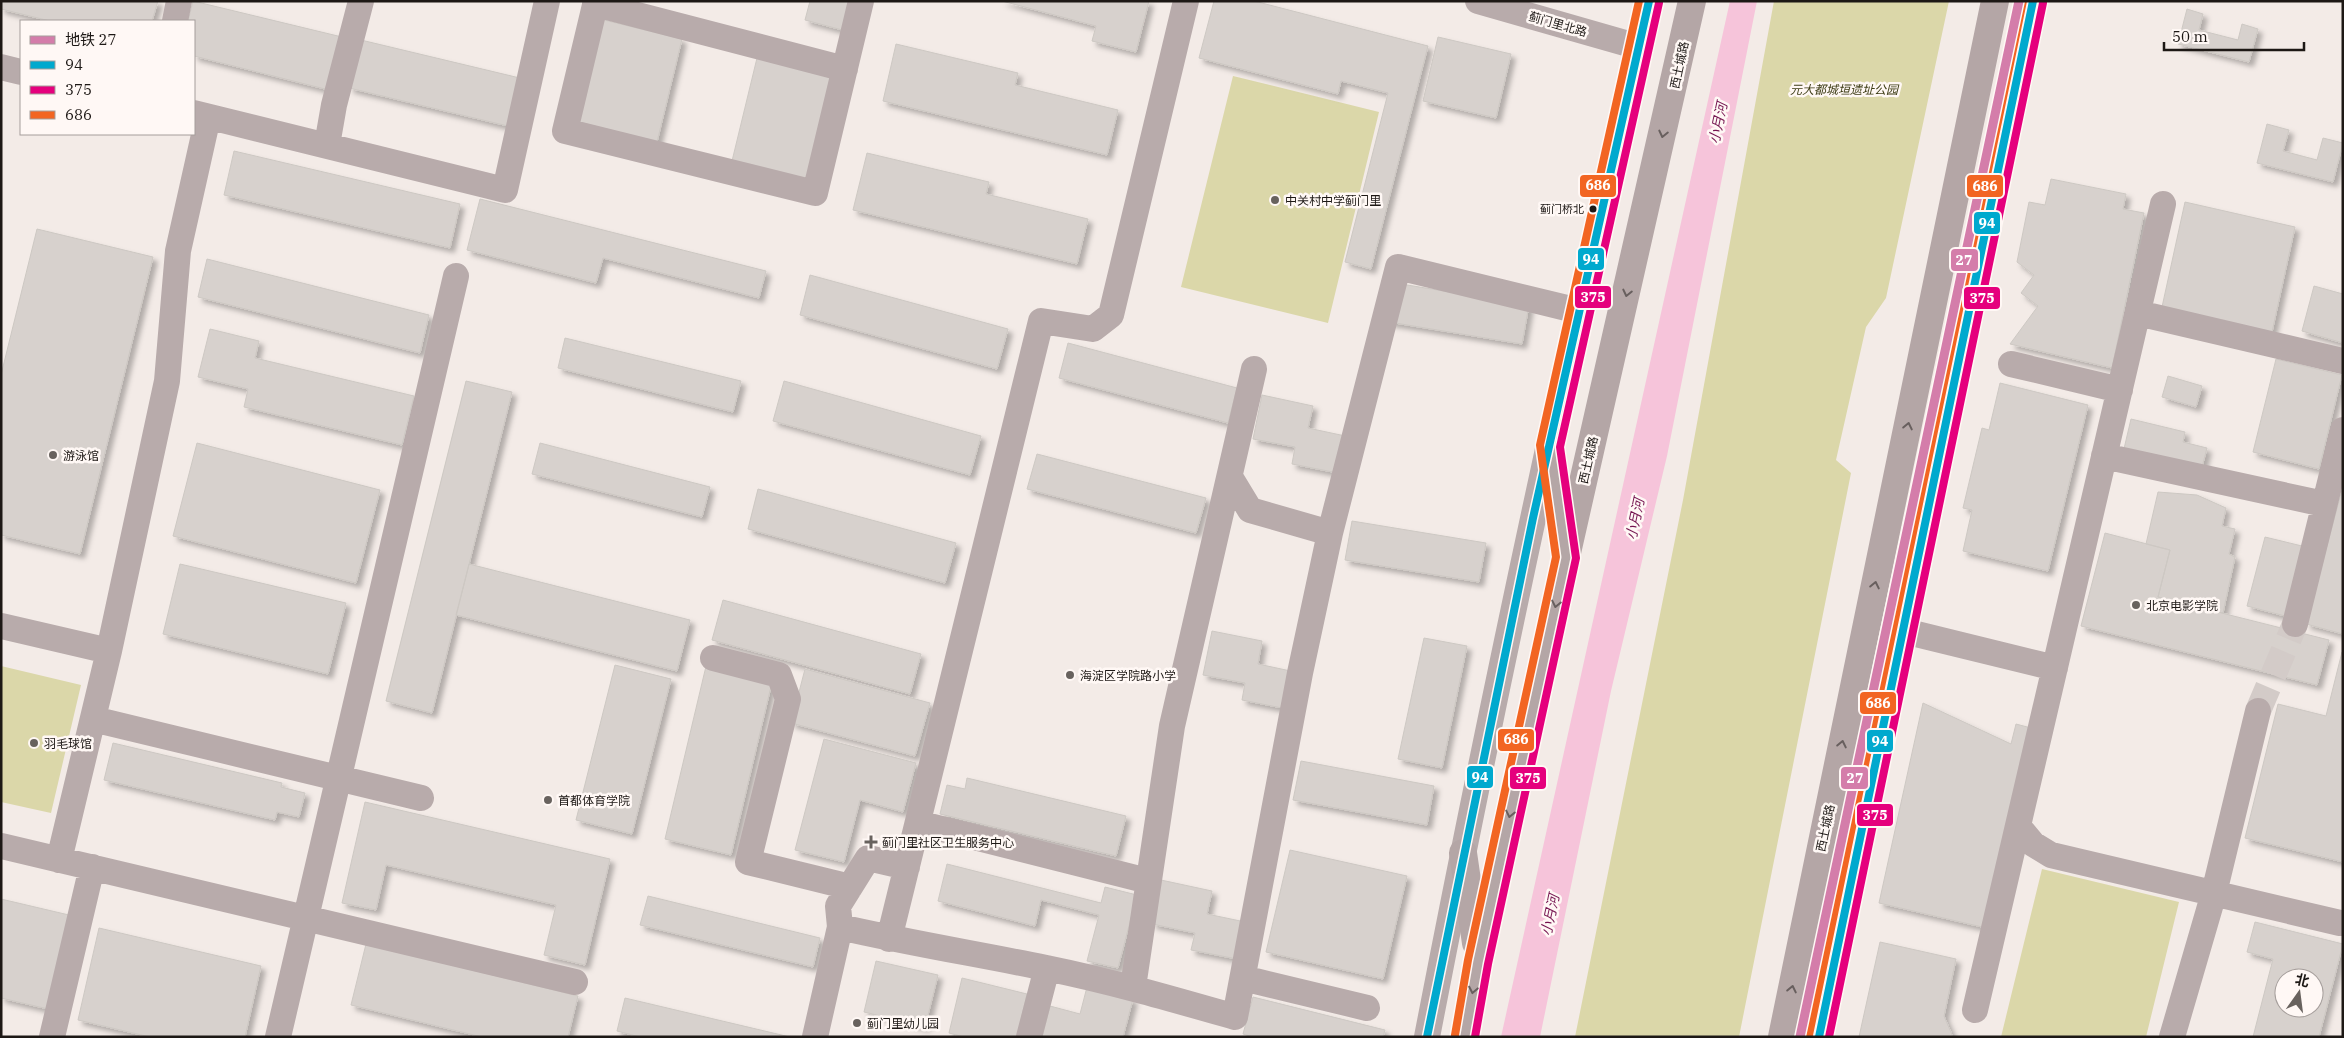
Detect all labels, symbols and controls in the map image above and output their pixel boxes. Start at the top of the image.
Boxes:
street label: 蓟门里北路 [1527,9,1589,39]
legend [20,20,195,135]
scale bar [2164,20,2304,52]
text: 50 m [2172,27,2208,46]
text: 地铁 27 [65,30,116,49]
street label: 西土城路 [1667,40,1691,90]
text: 94 [65,55,83,74]
text: 375 [65,80,92,99]
park label: 元大都城垣遗址公园 [1790,82,1900,97]
water label: 小月河 [1705,98,1732,145]
text: 686 [65,105,92,124]
one-way arrow [1658,130,1669,139]
line badge: 686 [1579,174,1617,198]
line badge: 686 [1966,174,2004,198]
text: 686 [1585,176,1611,194]
text: 686 [1972,177,1998,195]
place label: 中关村中学蓟门里 [1285,193,1381,208]
marker: 中关村中学蓟门里 [1269,194,1281,206]
place label: 蓟门桥北 [1540,202,1584,216]
marker: 蓟门桥北 [1588,204,1598,214]
line badge: 94 [1973,211,2001,235]
text: 94 [1979,214,1995,232]
line badge: 94 [1577,247,1605,271]
line badge: 27 [1950,248,1979,272]
text: 94 [1583,250,1599,268]
text: 27 [1956,251,1972,269]
line badge: 375 [1574,285,1612,309]
line badge: 375 [1963,286,2001,310]
text: 375 [1580,288,1606,306]
one-way arrow [1622,288,1633,297]
text: 375 [1969,289,1995,307]
one-way arrow [1902,421,1912,430]
street label: 西土城路 [1575,435,1601,485]
place label: 游泳馆 [63,448,99,463]
marker: 游泳馆 [47,449,59,461]
water label: 小月河 [1622,494,1649,541]
one-way arrow [1869,581,1880,589]
place label: 北京电影学院 [2146,598,2218,613]
marker: 北京电影学院 [2130,599,2142,611]
one-way arrow [1551,600,1562,609]
place label: 海淀区学院路小学 [1080,668,1176,683]
marker: 海淀区学院路小学 [1064,669,1076,681]
line badge: 686 [1859,691,1897,715]
text: 686 [1865,694,1891,712]
line badge: 686 [1497,728,1535,752]
line badge: 94 [1866,729,1894,753]
text: 686 [1503,730,1529,748]
text: 94 [1872,732,1888,750]
place label: 羽毛球馆 [44,736,92,751]
marker: 羽毛球馆 [28,737,40,749]
one-way arrow [1836,740,1847,749]
line badge: 94 [1466,765,1494,789]
line badge: 375 [1509,766,1547,790]
line badge: 27 [1840,766,1869,790]
text: 94 [1472,768,1488,786]
text: 375 [1515,769,1541,787]
text: 27 [1847,769,1863,787]
place label: 首都体育学院 [558,793,630,808]
marker: 首都体育学院 [542,794,554,806]
street label: 西土城路 [1813,803,1837,853]
line badge: 375 [1856,803,1894,827]
text: 375 [1862,806,1888,824]
one-way arrow [1505,810,1516,819]
marker: 蓟门里社区卫生服务中心 [864,835,878,849]
place label: 蓟门里社区卫生服务中心 [882,835,1014,850]
water label: 小月河 [1537,890,1564,937]
north arrow [2274,968,2324,1018]
text: 北 [2293,970,2311,991]
one-way arrow [1786,985,1796,993]
one-way arrow [1468,986,1478,995]
place label: 蓟门里幼儿园 [867,1016,939,1031]
marker: 蓟门里幼儿园 [851,1017,863,1029]

